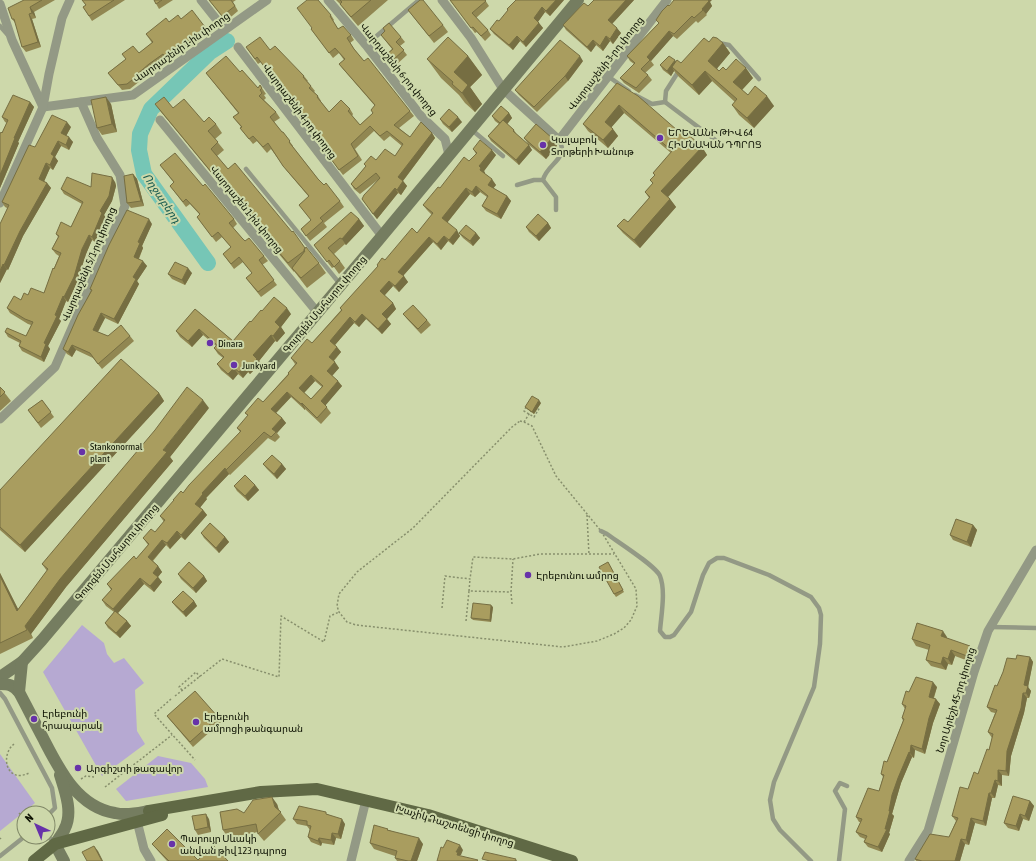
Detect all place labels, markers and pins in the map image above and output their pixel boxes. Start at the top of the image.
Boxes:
place label: ԵՐԵՎԱՆԻ ԹԻՎ 64 ՀԻՄՆԱԿԱՆ ԴՊՐՈՑ [668,127,762,150]
marker: ԵՐԵՎԱՆԻ ԹԻՎ 64 ՀԻՄՆԱԿԱՆ ԴՊՐՈՑ [655,133,665,143]
place label: Կալաբոկ Տորթերի Խանութ [551,134,634,157]
marker: Կալաբոկ Տորթերի Խանութ [538,140,548,150]
marker: Dinara [205,338,215,348]
place label: Dinara [218,338,243,349]
marker: Junkyard [229,360,239,370]
place label: Junkyard [242,360,276,371]
place label: Stankonormal plant [90,441,143,464]
marker: Stankonormal plant [77,447,87,457]
marker: Էրեբունու ամրոց [523,570,533,580]
place label: Էրեբունու ամրոց [536,570,619,581]
place label: Էրեբունի հրապարակ [42,708,102,731]
place label: Էրեբունի ամրոցի թանգարան [204,711,303,734]
marker: Էրեբունի հրապարակ [29,714,39,724]
marker: Էրեբունի ամրոցի թանգարան [191,717,201,727]
marker: Արգիշտի թագավոր [73,763,83,773]
place label: Արգիշտի թագավոր [86,763,183,774]
place label: Պարույր Սևակի անվան թիվ 123 դպրոց [180,833,287,856]
marker: Պարույր Սևակի անվան թիվ 123 դպրոց [167,839,177,849]

